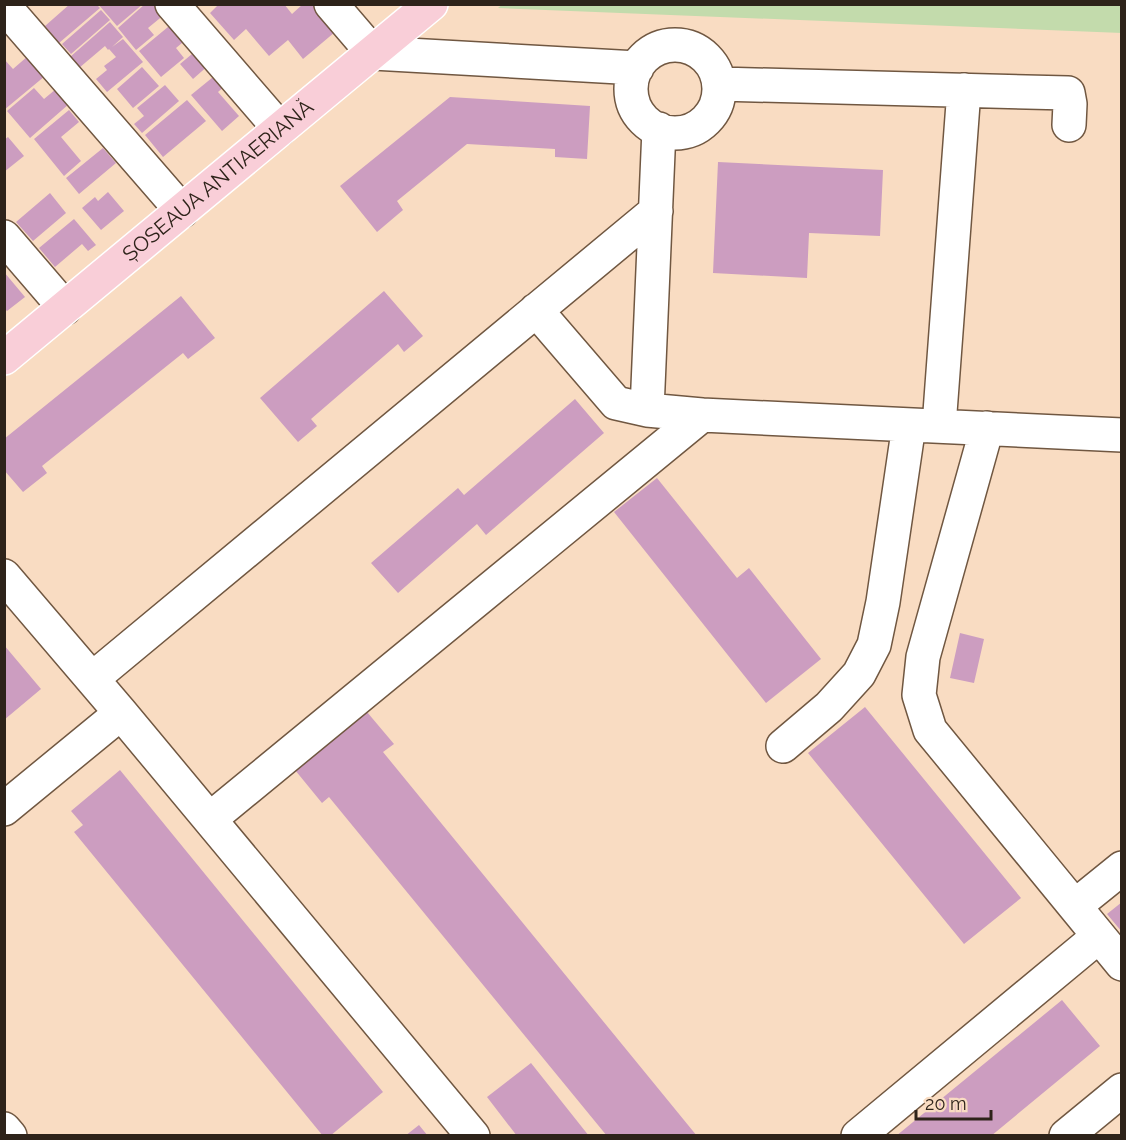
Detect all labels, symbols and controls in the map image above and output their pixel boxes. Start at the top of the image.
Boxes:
street label: ȘOSEAUA ANTIAERIANĂ [117,94,318,266]
scale bar [916,1083,991,1121]
text: 20 m [925,1093,967,1114]

